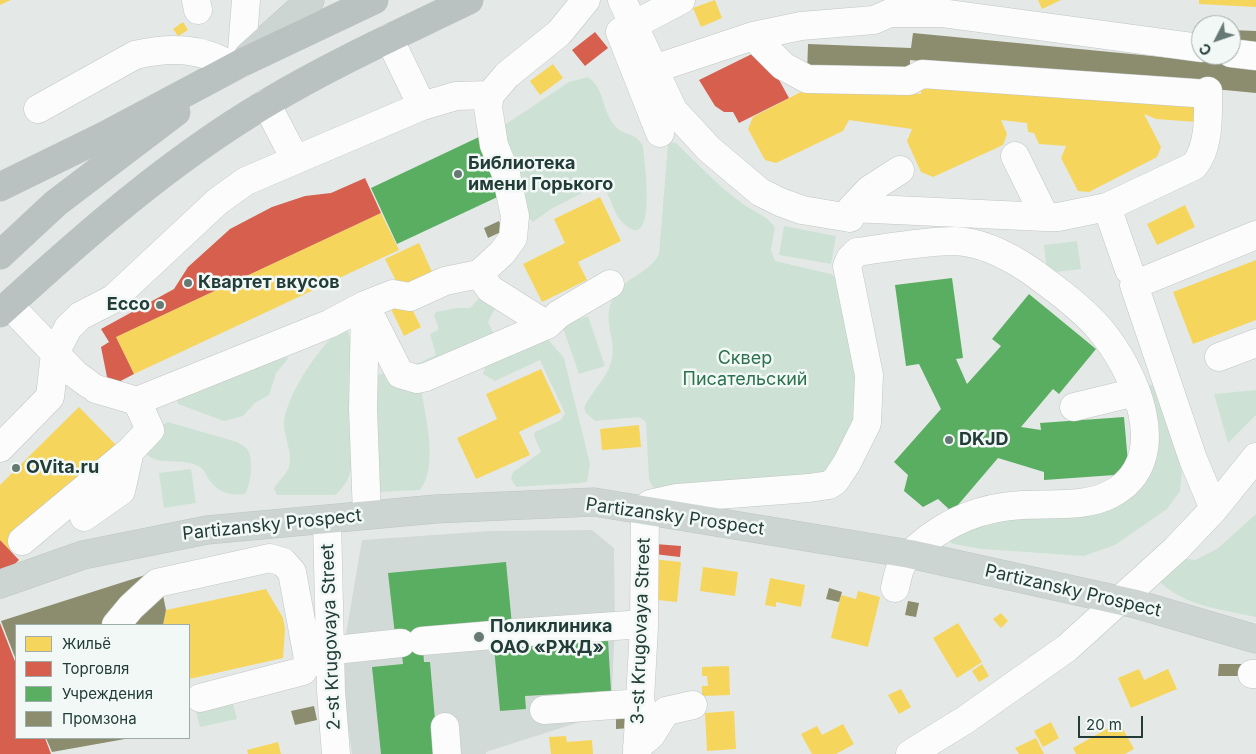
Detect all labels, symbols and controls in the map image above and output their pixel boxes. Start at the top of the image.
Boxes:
north arrow [1191,15,1241,65]
text: С [1195,40,1215,59]
place label: Библиотека имени Горького [468,153,613,195]
marker: Библиотека имени Горького [452,168,464,180]
place label: Квартет вкусов [198,272,340,294]
marker: Квартет вкусов [182,277,194,289]
place label: Ecco [107,294,150,316]
marker: Ecco [154,299,166,311]
park label: Cквер Писательский [683,348,807,390]
place label: DKJD [959,429,1008,451]
marker: DKJD [943,434,955,446]
place label: OVita.ru [26,457,99,479]
marker: OVita.ru [10,462,22,474]
street label: Partizansky Prospect [584,494,766,540]
street label: Partizansky Prospect [181,505,363,545]
street label: 3-st Krugovaya Street [627,537,655,725]
street label: 2-st Krugovaya Street [317,543,345,731]
street label: Partizansky Prospect [983,560,1163,622]
place label: Поликлиника ОАО «РЖД» [490,616,612,659]
legend [15,624,190,739]
marker: Поликлиника ОАО «РЖД» [472,630,486,644]
text: Жильё [62,634,111,653]
text: Торговля [62,659,129,678]
text: Учреждения [62,684,153,703]
scale bar [1081,706,1146,738]
text: Промзона [62,709,137,728]
text: 20 m [1086,715,1122,734]

